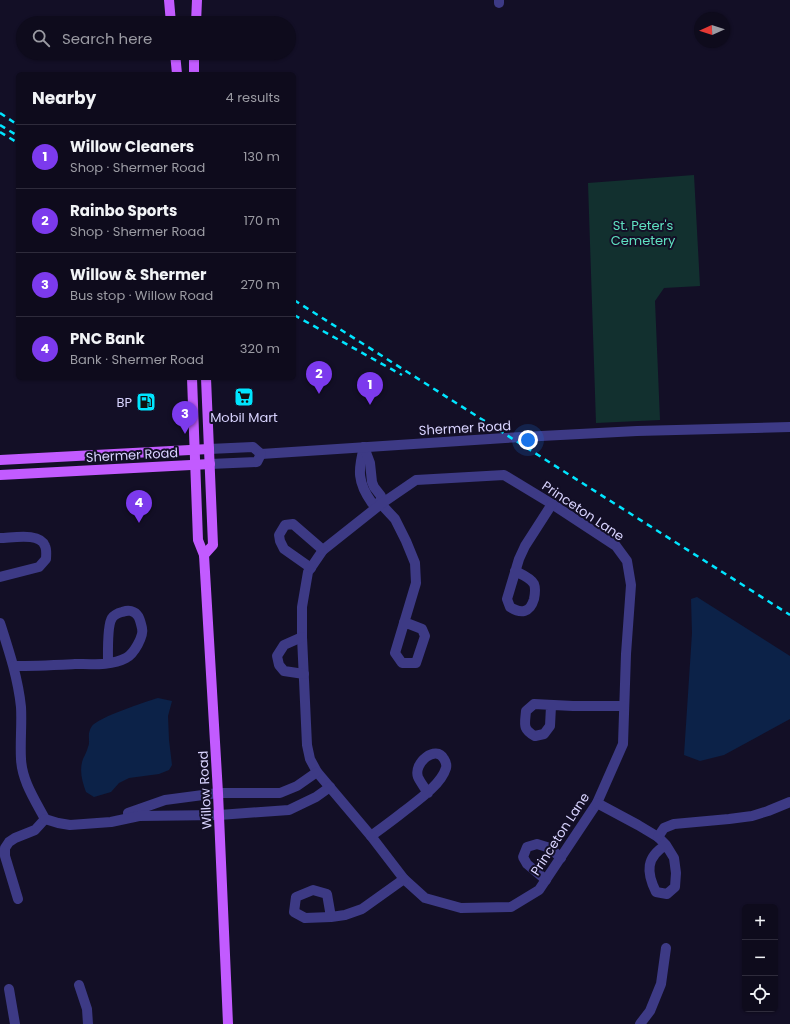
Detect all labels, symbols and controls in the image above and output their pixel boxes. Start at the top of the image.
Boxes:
north arrow [694,12,730,48]
search box [16,16,296,60]
icon: search [30,27,52,49]
text: Search here [62,28,152,49]
text: Nearby [32,86,96,110]
text: 4 results [226,88,280,107]
text: Willow Cleaners [70,136,194,157]
text: 1 [43,147,47,166]
text: 130 m [243,147,280,166]
text: Shop · Shermer Road [70,158,205,177]
text: Rainbo Sports [70,200,177,221]
text: 2 [41,211,49,230]
text: 170 m [244,211,280,230]
park label: St. Peter's Cemetery [611,216,676,250]
text: Shop · Shermer Road [70,222,205,241]
text: Willow & Shermer [70,264,206,285]
text: 3 [41,275,49,294]
text: 270 m [240,275,280,294]
text: Bus stop · Willow Road [70,286,213,305]
text: PNC Bank [70,328,145,349]
text: 4 [41,339,49,358]
text: 320 m [240,339,280,358]
text: Bank · Shermer Road [70,350,204,369]
pin: 2 [306,361,332,394]
pin: 1 [357,372,383,405]
supermarket icon: Mobil Mart [233,386,255,408]
fuel station icon: BP [135,391,157,413]
place label: BP [117,393,132,412]
pin: 3 [172,401,198,434]
place label: Mobil Mart [210,408,278,427]
street label: Shermer Road [418,416,512,440]
your location [518,430,538,450]
street label: Shermer Road [85,443,179,467]
street label: Princeton Lane [538,476,628,546]
pin: 4 [126,490,152,523]
street label: Willow Road [193,750,217,830]
street label: Princeton Lane [526,789,594,879]
map controls [742,904,778,1012]
button: + [742,904,778,940]
button: − [742,940,778,976]
button: locate [742,976,778,1012]

